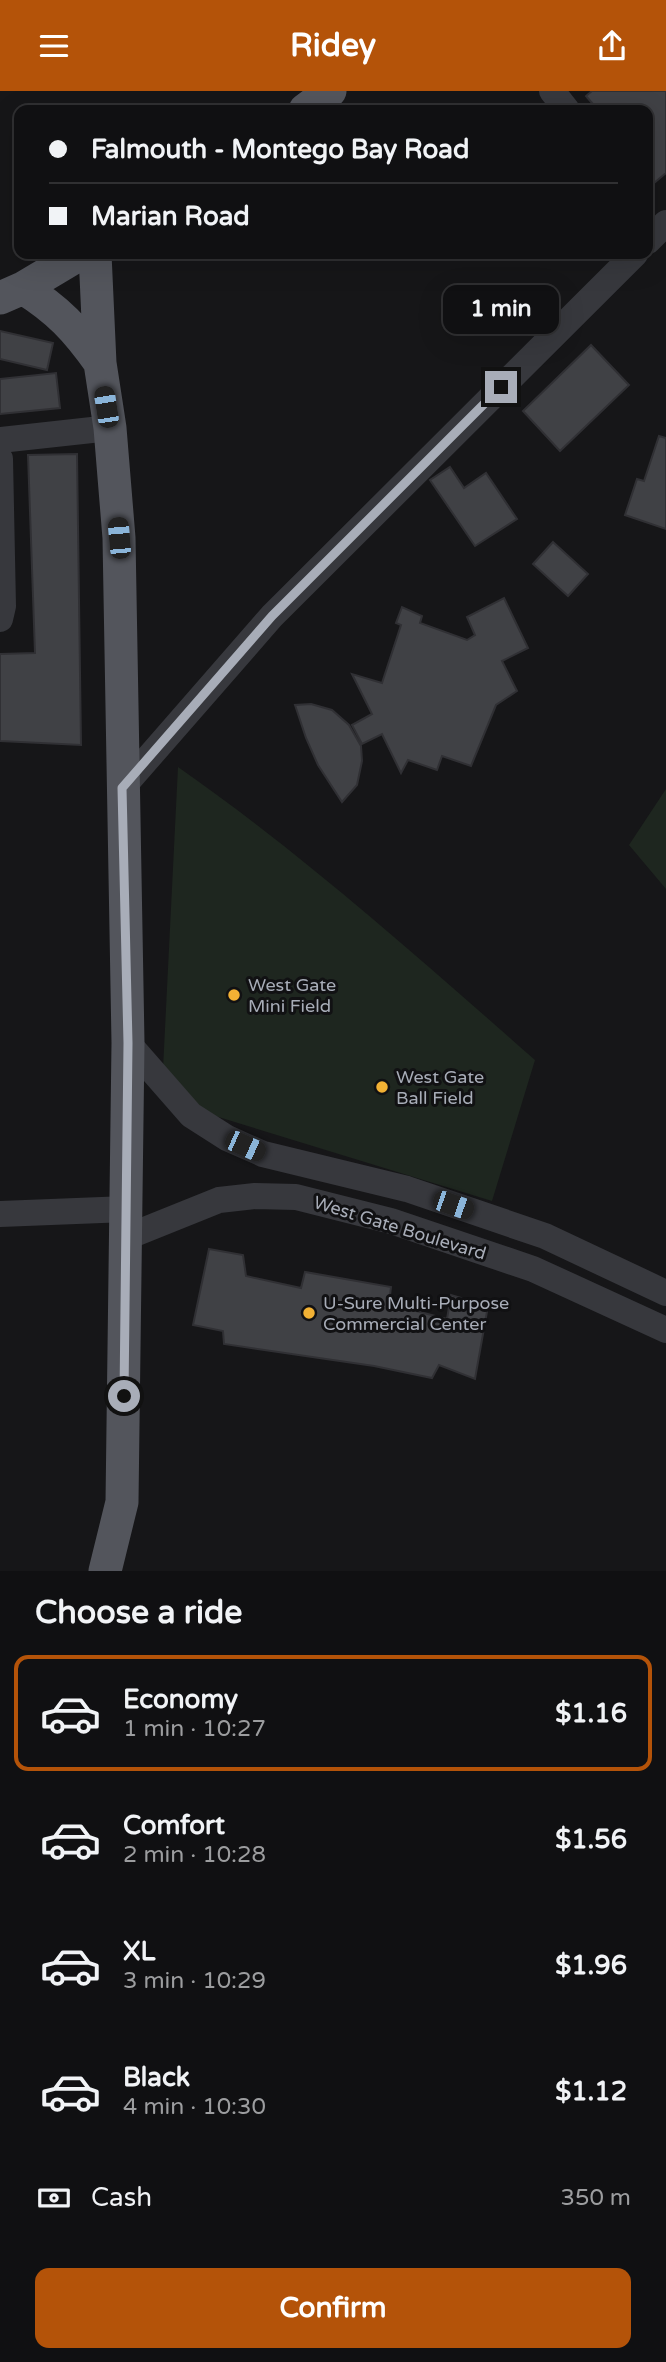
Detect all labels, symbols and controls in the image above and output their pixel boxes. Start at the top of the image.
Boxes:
icon: menu [35,27,73,65]
text: Ridey [290,27,376,65]
icon: share [593,27,631,65]
text: Falmouth - Montego Bay Road [91,134,469,165]
text: Marian Road [91,201,250,232]
callout: 1 min [443,285,559,335]
text: 1 min [470,295,532,323]
route end [485,371,517,403]
car [93,385,120,429]
car [107,516,132,560]
place label: West Gate Mini Field [248,974,336,1017]
marker: West Gate Mini Field [226,987,242,1003]
place label: West Gate Ball Field [396,1066,484,1109]
marker: West Gate Ball Field [374,1079,390,1095]
car [222,1128,269,1164]
car [430,1188,477,1222]
street label: West Gate Boulevard [311,1191,489,1265]
place label: U-Sure Multi-Purpose Commercial Center [323,1292,509,1335]
marker: U-Sure Multi-Purpose Commercial Center [301,1305,317,1321]
route start [108,1380,140,1412]
text: Choose a ride [35,1594,242,1632]
icon: car [39,1682,102,1745]
text: Economy [123,1684,238,1715]
text: $1.16 [555,1698,627,1729]
text: 1 min · 10:27 [123,1715,266,1743]
icon: car [39,1808,102,1871]
text: Comfort [123,1810,225,1841]
text: $1.56 [555,1824,627,1855]
text: 2 min · 10:28 [123,1841,266,1869]
icon: car [39,1934,102,1997]
text: XL [123,1936,155,1967]
text: $1.96 [555,1950,627,1981]
text: 3 min · 10:29 [123,1967,266,1995]
icon: car [39,2060,102,2123]
text: Black [123,2062,190,2093]
text: $1.12 [555,2076,627,2107]
text: 4 min · 10:30 [123,2093,266,2121]
icon: cash [35,2179,73,2217]
text: Cash [91,2182,152,2213]
text: 350 m [561,2184,631,2212]
button: Confirm [35,2268,631,2348]

